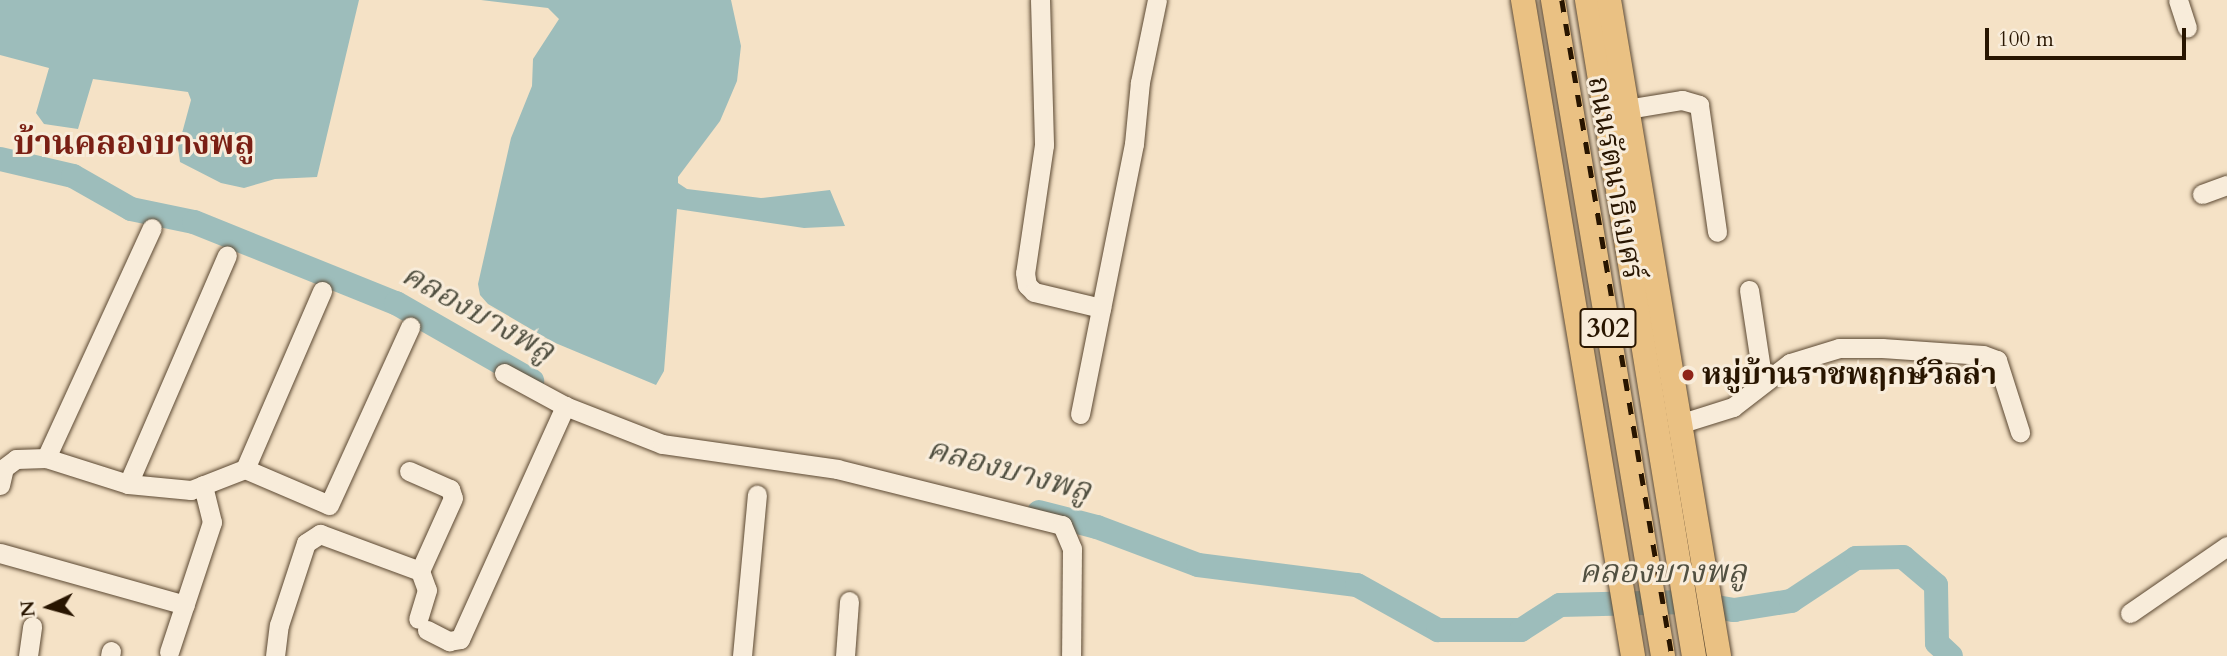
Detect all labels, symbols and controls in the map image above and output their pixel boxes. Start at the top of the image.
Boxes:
scale bar [1989,14,2190,58]
text: 100 m [1998,25,2054,54]
street label: ถนนรัตนาธิเบศร์ [1579,73,1651,283]
district label: บ้านคลองบางพลู [13,124,255,164]
water label: คลองบางพลู [395,255,561,371]
road number: 302 [1578,304,1638,352]
place label: หมู่บ้านราชพฤกษ์วิลล่า [1702,357,1997,393]
marker: หมู่บ้านราชพฤกษ์วิลล่า [1680,367,1696,383]
water label: คลองบางพลู [923,430,1095,510]
water label: คลองบางพลู [1579,553,1747,591]
north arrow [14,572,84,642]
text: N [14,599,42,618]

